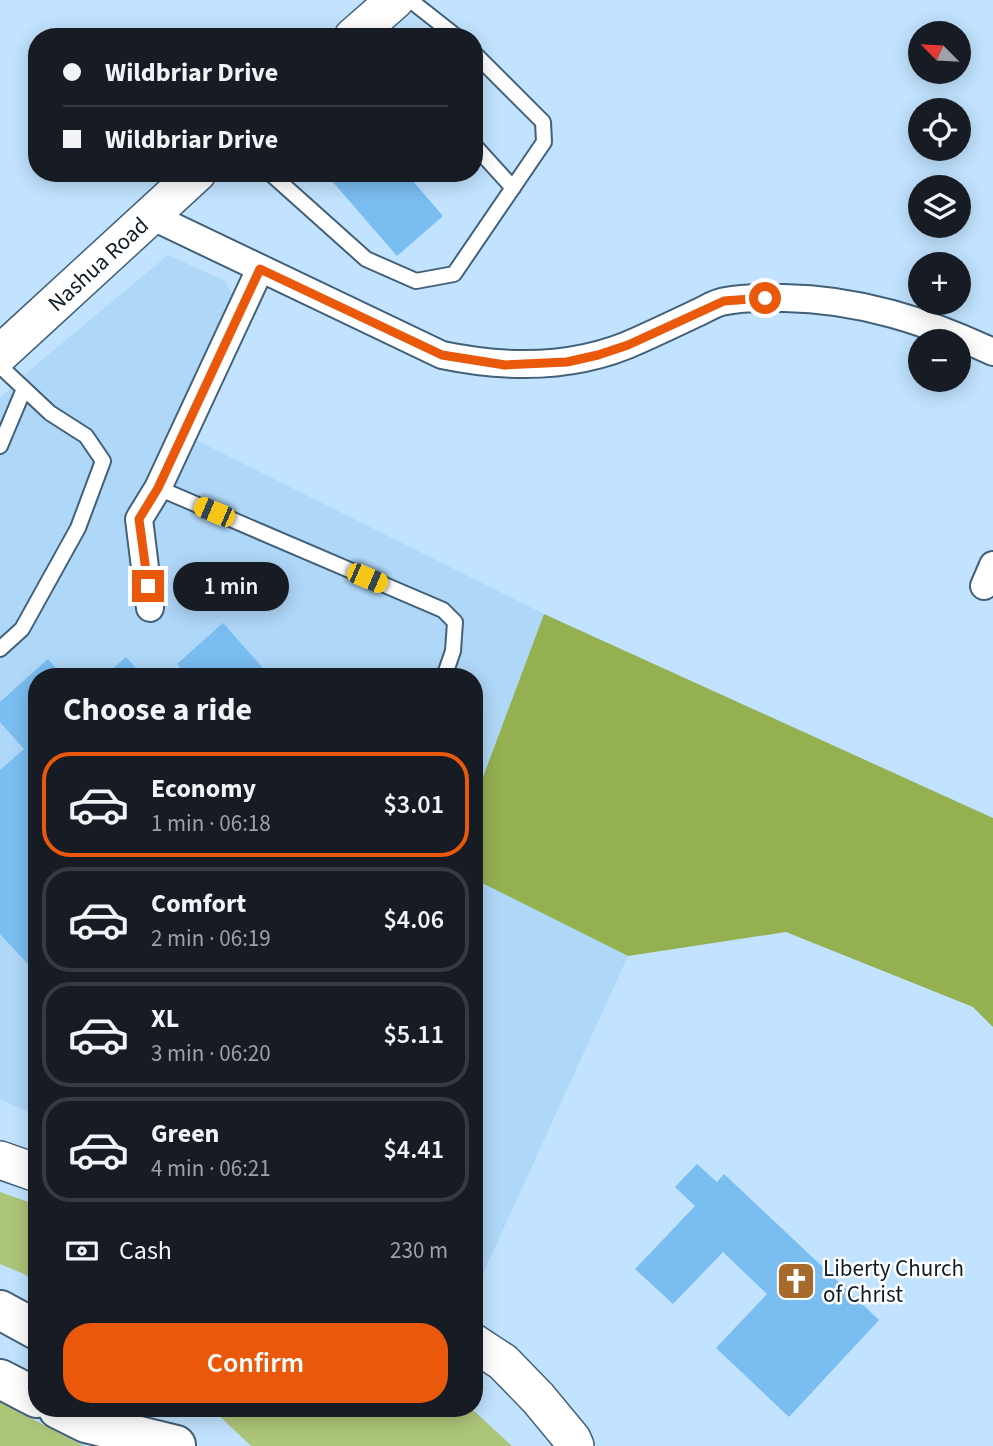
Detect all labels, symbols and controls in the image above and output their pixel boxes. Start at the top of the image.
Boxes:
north arrow [908,21,971,84]
map controls [908,21,971,392]
text: Wildbriar Drive [105,54,278,91]
button: locate [908,98,971,161]
text: Wildbriar Drive [105,121,278,158]
button: layers [908,175,971,238]
street label: Nashua Road [40,209,156,319]
button: + [908,252,971,315]
route start [749,282,781,314]
button: − [908,329,971,392]
car [191,494,238,530]
car [344,560,391,596]
callout: 1 min [172,562,288,610]
route end [132,570,164,602]
text: 1 min [204,570,258,603]
text: Choose a ride [63,687,252,733]
text: Economy [151,770,256,807]
icon: car [67,773,130,836]
text: $3.01 [383,786,444,823]
text: 1 min · 06:18 [151,807,271,840]
text: Comfort [151,885,246,922]
icon: car [67,888,130,951]
text: $4.06 [383,901,444,938]
text: 2 min · 06:19 [151,922,271,955]
text: XL [151,1000,179,1037]
icon: car [67,1003,130,1066]
text: $5.11 [383,1016,444,1053]
text: 3 min · 06:20 [151,1037,271,1070]
text: Green [151,1115,219,1152]
icon: car [67,1118,130,1181]
text: $4.41 [383,1131,444,1168]
text: 4 min · 06:21 [151,1152,271,1185]
icon: cash [63,1232,101,1270]
text: Cash [119,1232,172,1269]
text: 230 m [390,1234,448,1267]
place label: Liberty Church of Christ [823,1252,964,1311]
church icon: Liberty Church of Christ [775,1260,817,1302]
button: Confirm [63,1323,448,1403]

